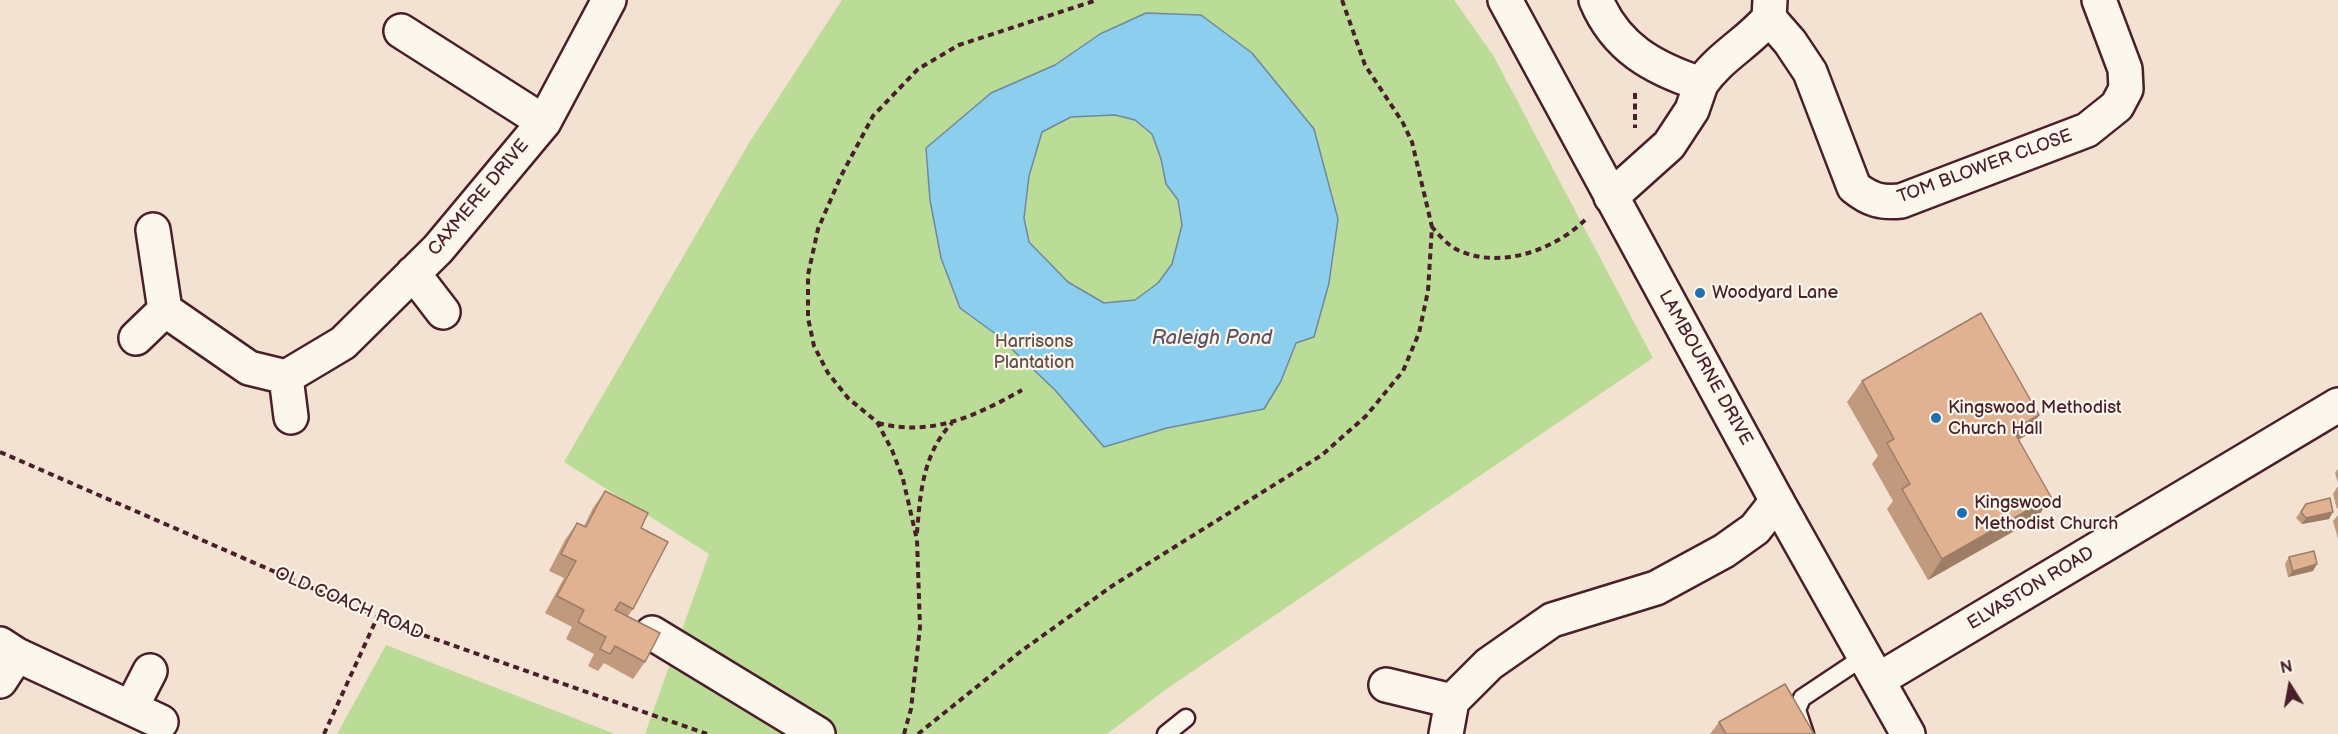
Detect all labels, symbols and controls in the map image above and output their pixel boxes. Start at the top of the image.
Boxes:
street label: TOM BLOWER CLOSE [1895,125,2075,209]
street label: CAXMERE DRIVE [424,135,534,261]
place label: Woodyard Lane [1712,282,1838,304]
marker: Woodyard Lane [1693,286,1707,300]
street label: LAMBOURNE DRIVE [1653,287,1757,449]
water label: Raleigh Pond [1152,327,1272,351]
park label: Harrisons Plantation [994,331,1074,374]
place label: Kingswood Methodist Church Hall [1948,397,2122,440]
marker: Kingswood Methodist Church Hall [1929,411,1943,425]
place label: Kingswood Methodist Church [1974,492,2118,534]
marker: Kingswood Methodist Church [1955,506,1969,520]
street label: ELVASTON ROAD [1964,543,2098,635]
street label: OLD COACH ROAD [271,563,427,645]
north arrow [2260,656,2320,716]
text: N [2279,657,2294,678]

